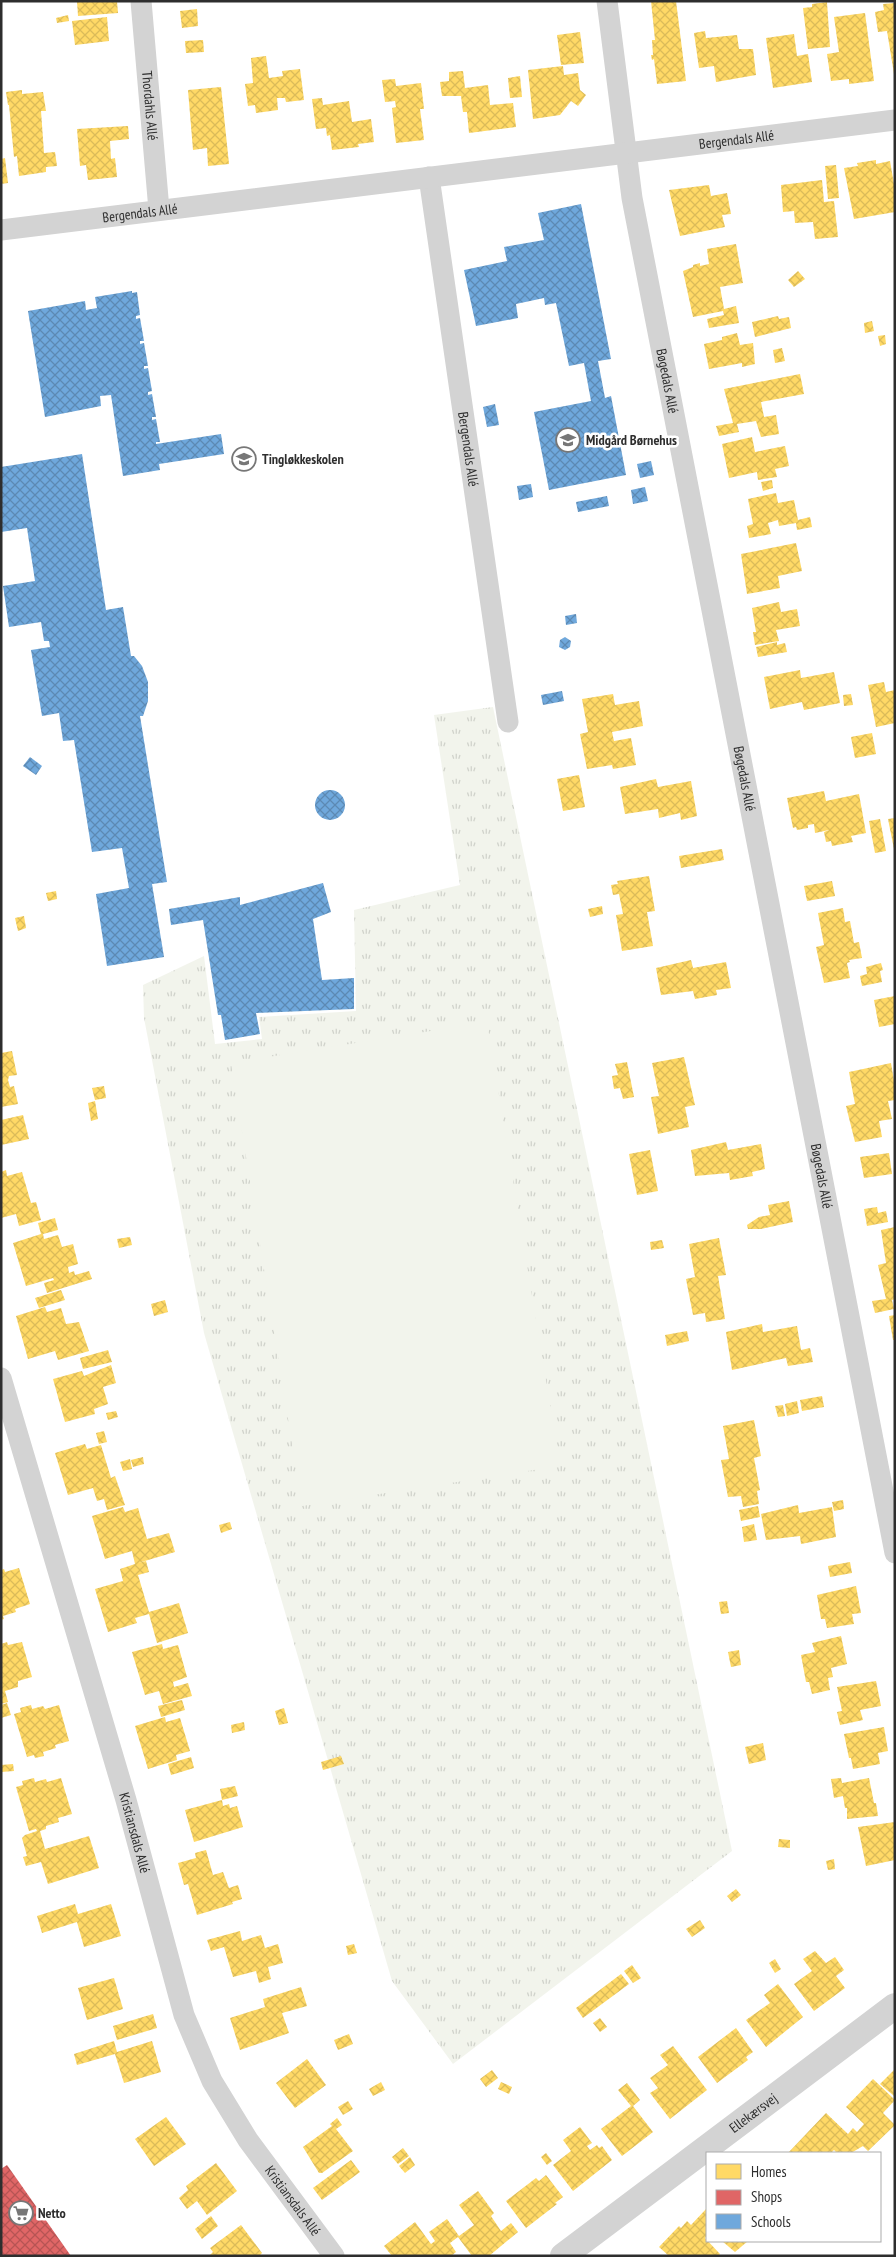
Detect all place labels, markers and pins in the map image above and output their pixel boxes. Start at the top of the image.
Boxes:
school or university icon: Midgård Børnehus [555,427,581,453]
place label: Midgård Børnehus [586,431,677,449]
school or university icon: Tingløkkeskolen [231,446,257,472]
place label: Tingløkkeskolen [262,450,344,468]
supermarket icon: Netto [8,2200,34,2226]
place label: Netto [38,2204,66,2222]

